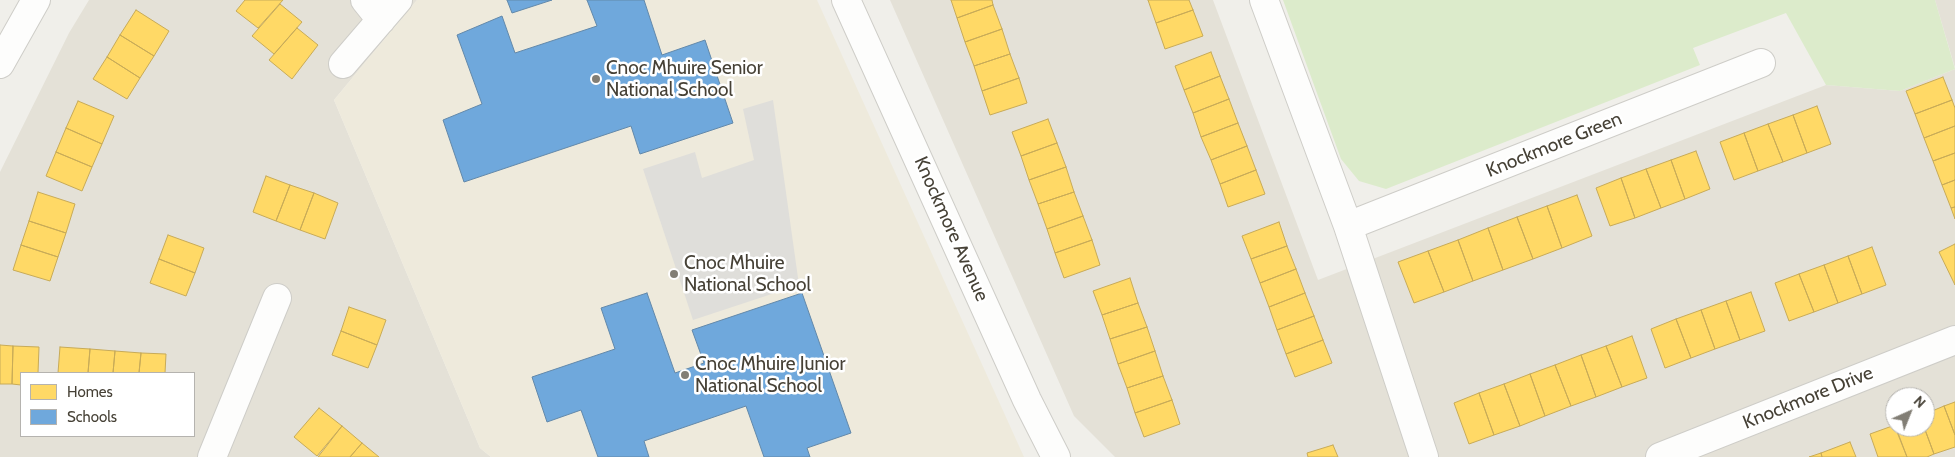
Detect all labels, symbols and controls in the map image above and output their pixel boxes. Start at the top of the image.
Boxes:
place label: Cnoc Mhuire Senior National School [606,57,763,101]
marker: Cnoc Mhuire Senior National School [590,73,602,85]
street label: Knockmore Green [1483,107,1625,183]
street label: Knockmore Avenue [909,153,993,305]
place label: Cnoc Mhuire National School [684,252,811,296]
marker: Cnoc Mhuire National School [668,268,680,280]
place label: Cnoc Mhuire Junior National School [695,353,845,397]
street label: Knockmore Drive [1740,361,1876,435]
marker: Cnoc Mhuire Junior National School [679,369,691,381]
legend [20,372,195,437]
text: Homes [67,383,113,401]
north arrow [1885,387,1935,437]
text: N [1910,392,1930,412]
text: Schools [67,408,117,426]

